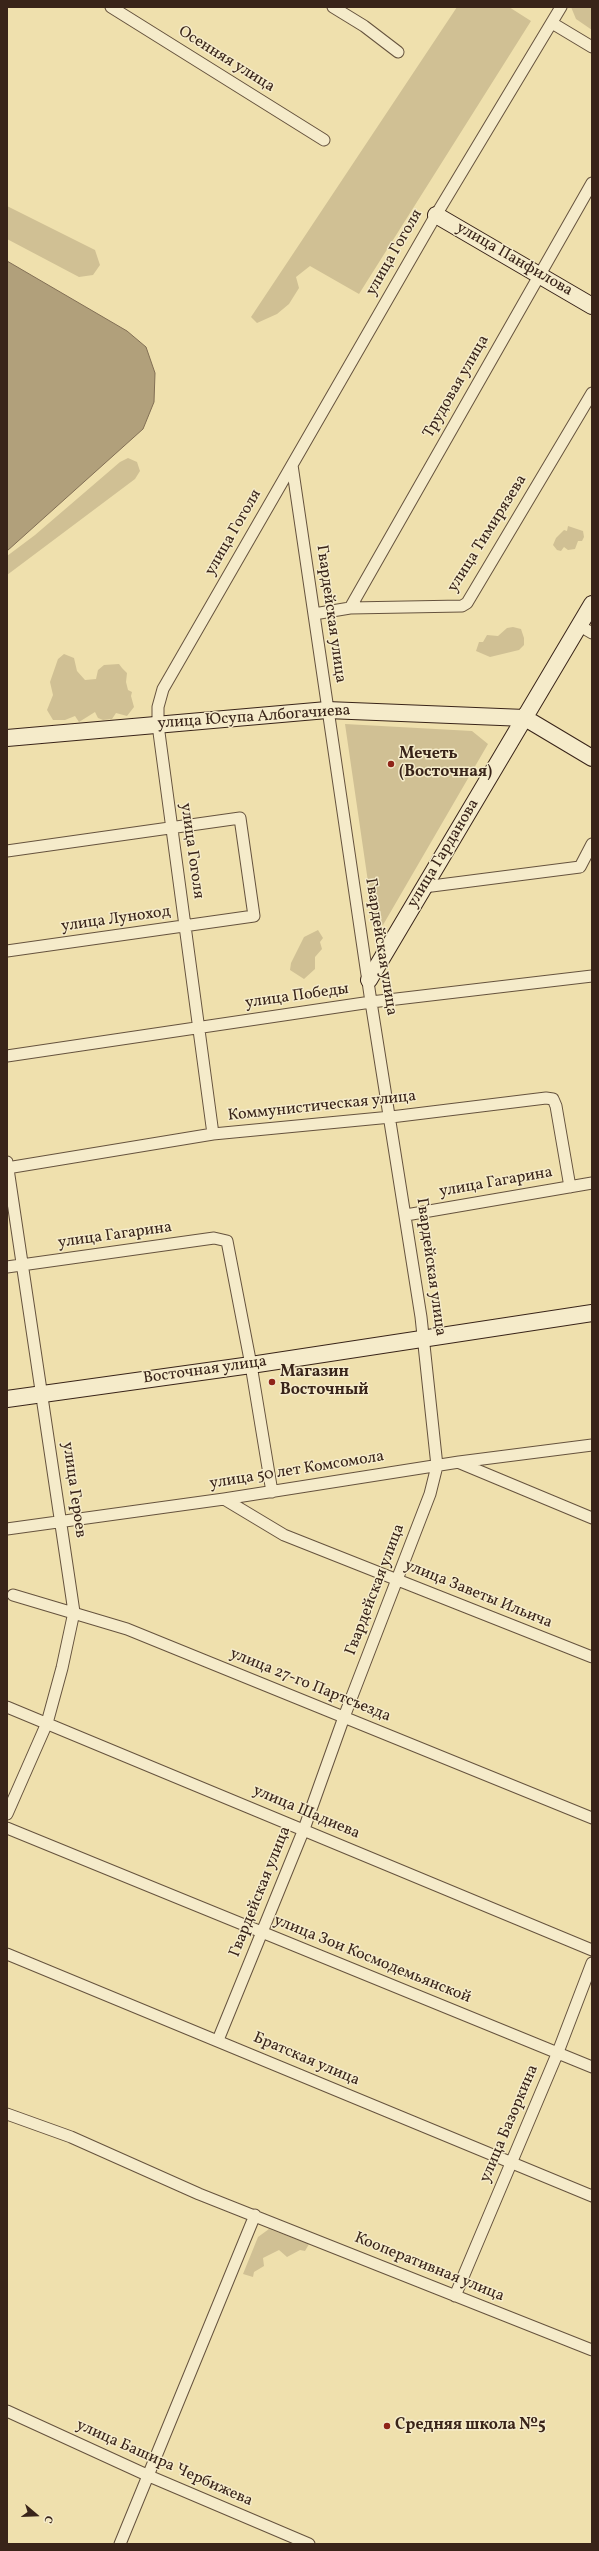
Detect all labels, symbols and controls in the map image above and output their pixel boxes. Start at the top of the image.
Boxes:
street label: Осенняя улица [174,23,278,97]
street label: улица Гоголя [363,206,427,300]
street label: улица Панфилова [452,219,576,301]
street label: Трудовая улица [420,332,494,442]
street label: улица Тимирязева [444,472,532,596]
street label: улица Гоголя [202,486,266,580]
street label: Гвардейская улица [311,544,349,684]
street label: улица Юсупа Албогачиева [157,702,351,734]
place label: Мечеть (Восточная) [399,745,492,783]
marker: Мечеть (Восточная) [386,759,396,769]
street label: улица Гарданова [404,796,484,912]
street label: улица Гоголя [175,802,207,900]
street label: Гвардейская улица [360,877,400,1017]
street label: улица Луноход [60,903,172,937]
street label: улица Победы [244,980,350,1014]
street label: Коммунистическая улица [227,1088,417,1126]
street label: улица Гагарина [438,1164,554,1202]
street label: Гвардейская улица [411,1197,449,1337]
street label: улица Гагарина [57,1219,173,1253]
street label: Восточная улица [142,1353,268,1389]
place label: Магазин Восточный [280,1363,369,1401]
marker: Магазин Восточный [267,1377,277,1387]
street label: улица Героев [57,1441,89,1539]
street label: улица 50 лет Комсомола [208,1448,386,1494]
street label: Гвардейская улица [342,1522,410,1658]
street label: улица Заветы Ильича [401,1557,555,1633]
street label: улица 27-го Партсъезда [227,1645,393,1727]
street label: улица Шадиева [250,1782,362,1844]
street label: Гвардейская улица [226,1824,296,1960]
street label: улица Зои Космодемьянской [271,1912,473,2008]
street label: Братская улица [250,2029,362,2091]
street label: улица Базоркина [477,2062,543,2186]
street label: Кооперативная улица [351,2229,507,2307]
street label: улица Башира Чербижева [73,2416,255,2512]
place label: Средняя школа №5 [395,2416,546,2436]
marker: Средняя школа №5 [382,2421,392,2431]
north arrow [16,2495,56,2535]
text: С [40,2513,56,2525]

